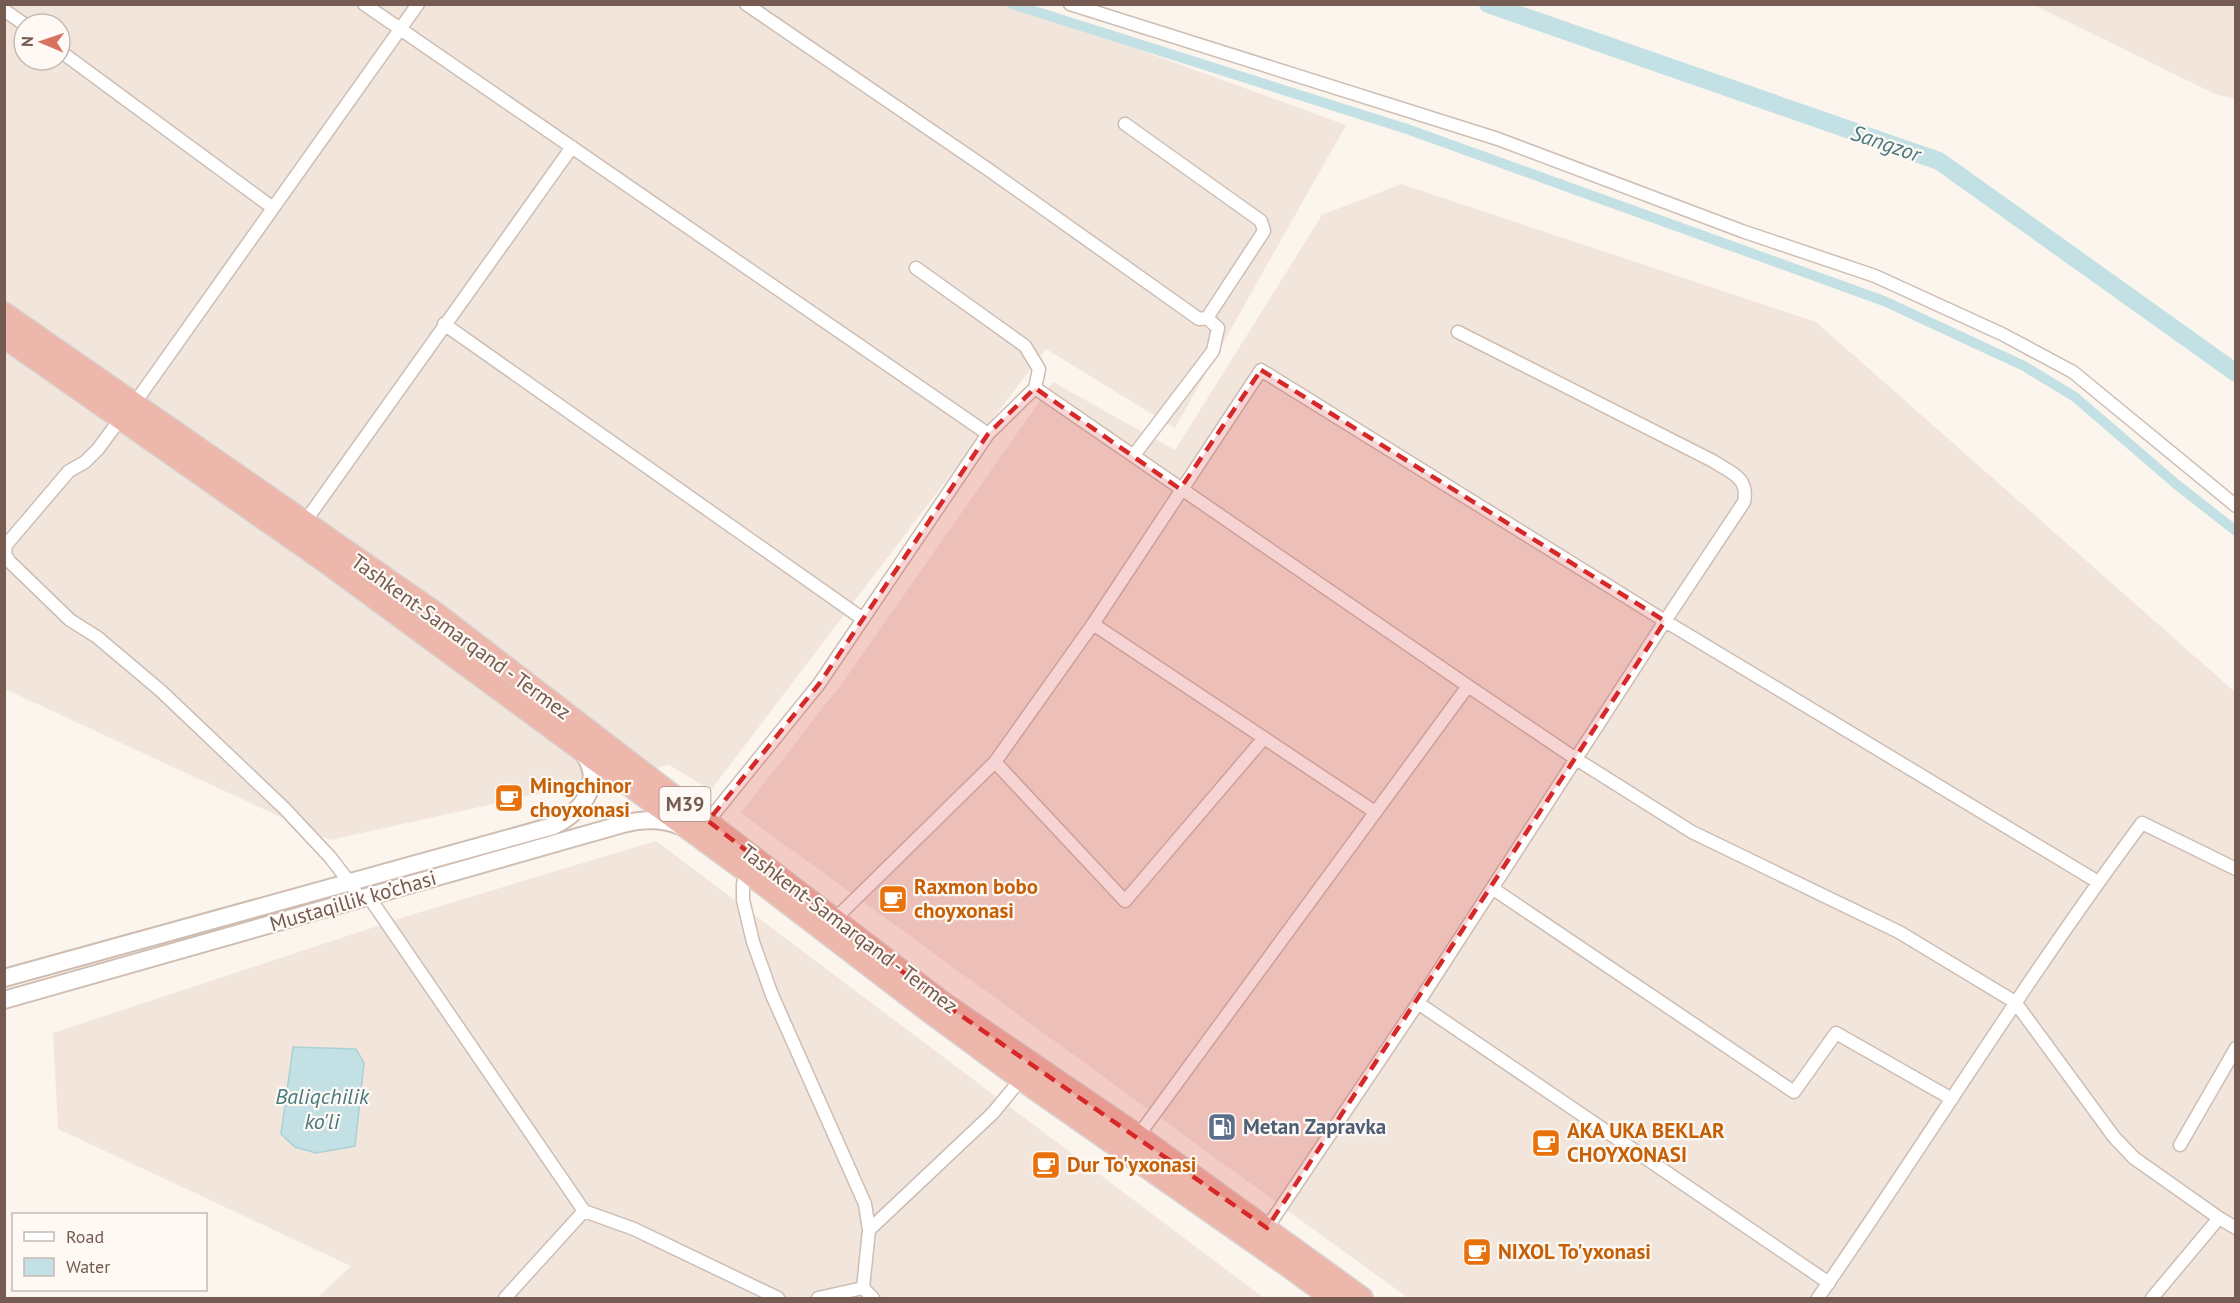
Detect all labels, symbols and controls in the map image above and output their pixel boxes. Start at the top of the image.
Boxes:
north arrow [12,12,72,72]
text: N [17,36,37,47]
water label: Sangzor [1848,118,1926,168]
street label: Tashkent-Samarqand - Termez [346,548,577,725]
place label: Mingchinor choyxonasi [530,772,632,823]
cafe icon: Mingchinor choyxonasi [493,782,525,814]
road number: M39 [660,787,710,821]
street label: Tashkent-Samarqand - Termez [735,838,963,1019]
street label: Mustaqillik ko’chasi [267,864,439,937]
place label: Raxmon bobo choyxonasi [914,873,1038,924]
cafe icon: Raxmon bobo choyxonasi [877,883,909,915]
water label: Baliqchilik ko'li [275,1082,370,1135]
fuel station icon: Metan Zapravka [1206,1111,1238,1143]
place label: Metan Zapravka [1243,1113,1386,1140]
place label: AKA UKA BEKLAR CHOYXONASI [1567,1117,1725,1168]
cafe icon: AKA UKA BEKLAR CHOYXONASI [1530,1127,1562,1159]
cafe icon: Dur To'yxonasi [1030,1149,1062,1181]
place label: Dur To'yxonasi [1067,1151,1197,1178]
legend [12,1213,207,1291]
text: Road [66,1225,104,1248]
cafe icon: NIXOL To'yxonasi [1461,1236,1493,1268]
place label: NIXOL To'yxonasi [1498,1238,1651,1265]
text: Water [66,1255,110,1278]

